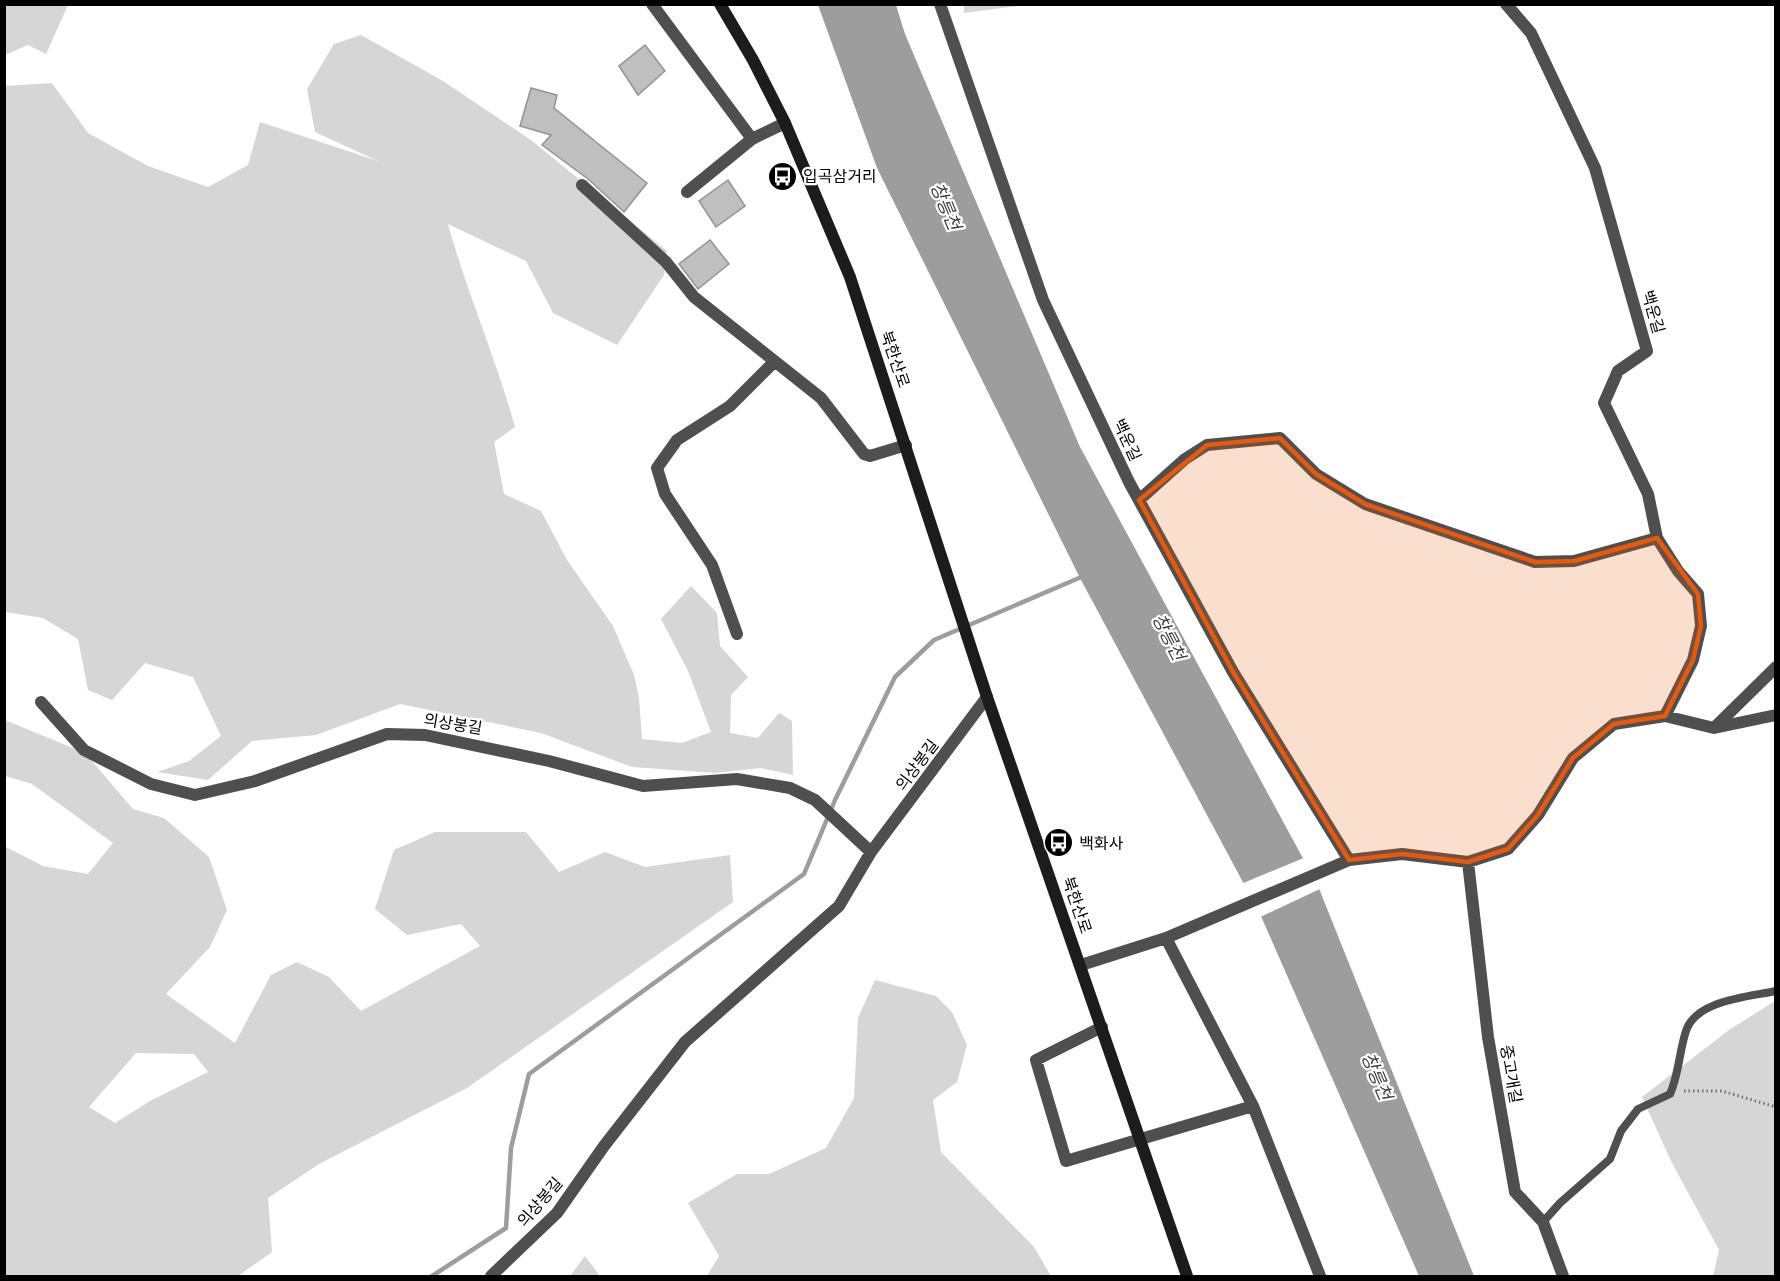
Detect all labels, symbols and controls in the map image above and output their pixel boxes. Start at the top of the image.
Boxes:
bus stop icon: 입곡삼거리 [766,160,798,192]
place label: 입곡삼거리 [803,167,877,186]
water label: 창릉천 [927,179,966,235]
street label: 백운길 [1638,288,1668,336]
street label: 북한산로 [876,328,914,390]
street label: 백운길 [1109,416,1145,464]
water label: 창릉천 [1148,610,1191,666]
street label: 의상봉길 [422,710,484,738]
street label: 의상봉길 [892,736,942,794]
bus stop icon: 백화사 [1042,827,1074,859]
place label: 백화사 [1079,834,1123,853]
street label: 북한산로 [1058,874,1096,936]
street label: 중고개길 [1497,1043,1525,1105]
water label: 창릉천 [1358,1049,1397,1105]
street label: 의상봉길 [514,1174,566,1230]

